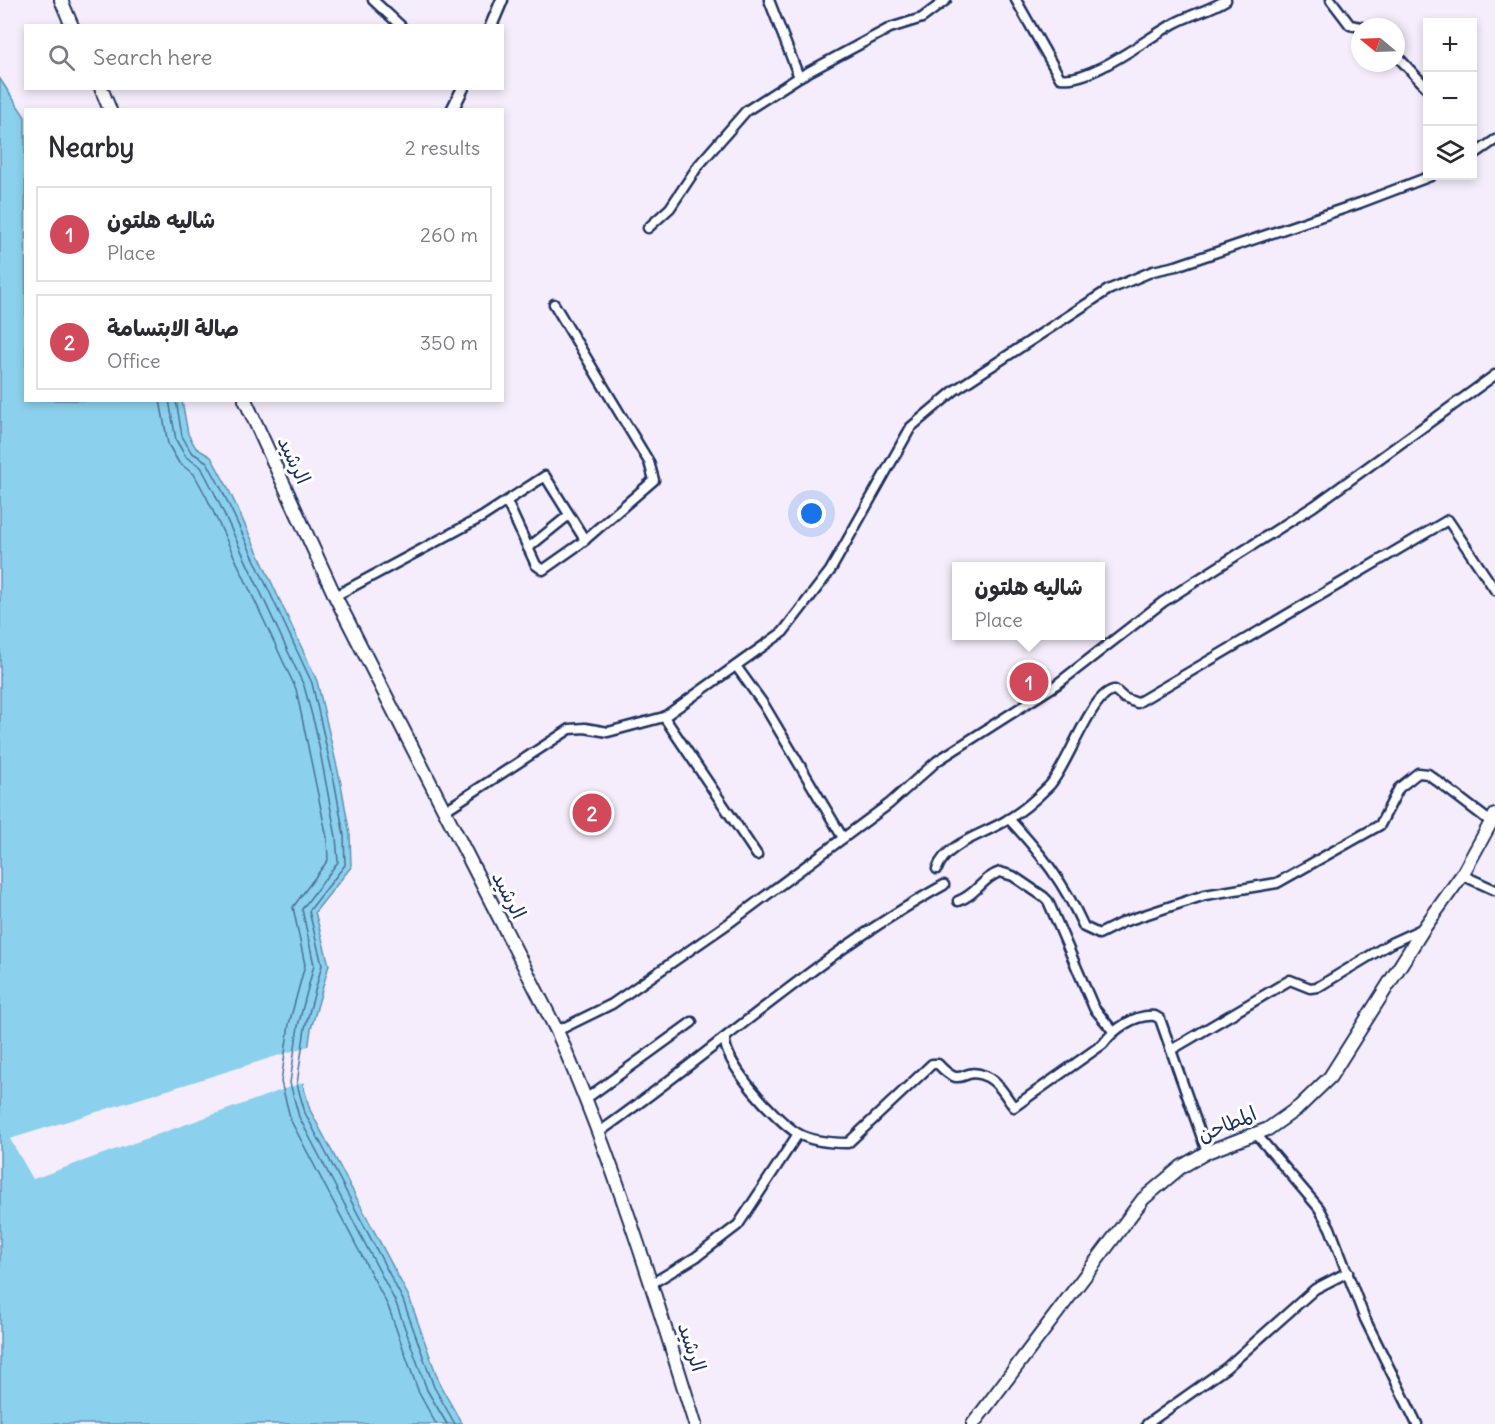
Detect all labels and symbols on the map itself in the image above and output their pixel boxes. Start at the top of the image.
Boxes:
north arrow [1351,18,1405,72]
street label: الرشيد [273,432,316,488]
your location [797,499,826,528]
pin: 1 [1010,660,1048,704]
pin: 2 [572,790,612,836]
street label: الرشيد [487,867,532,923]
street label: المطاحن [1194,1100,1260,1147]
street label: الرشيد [673,1319,712,1375]

